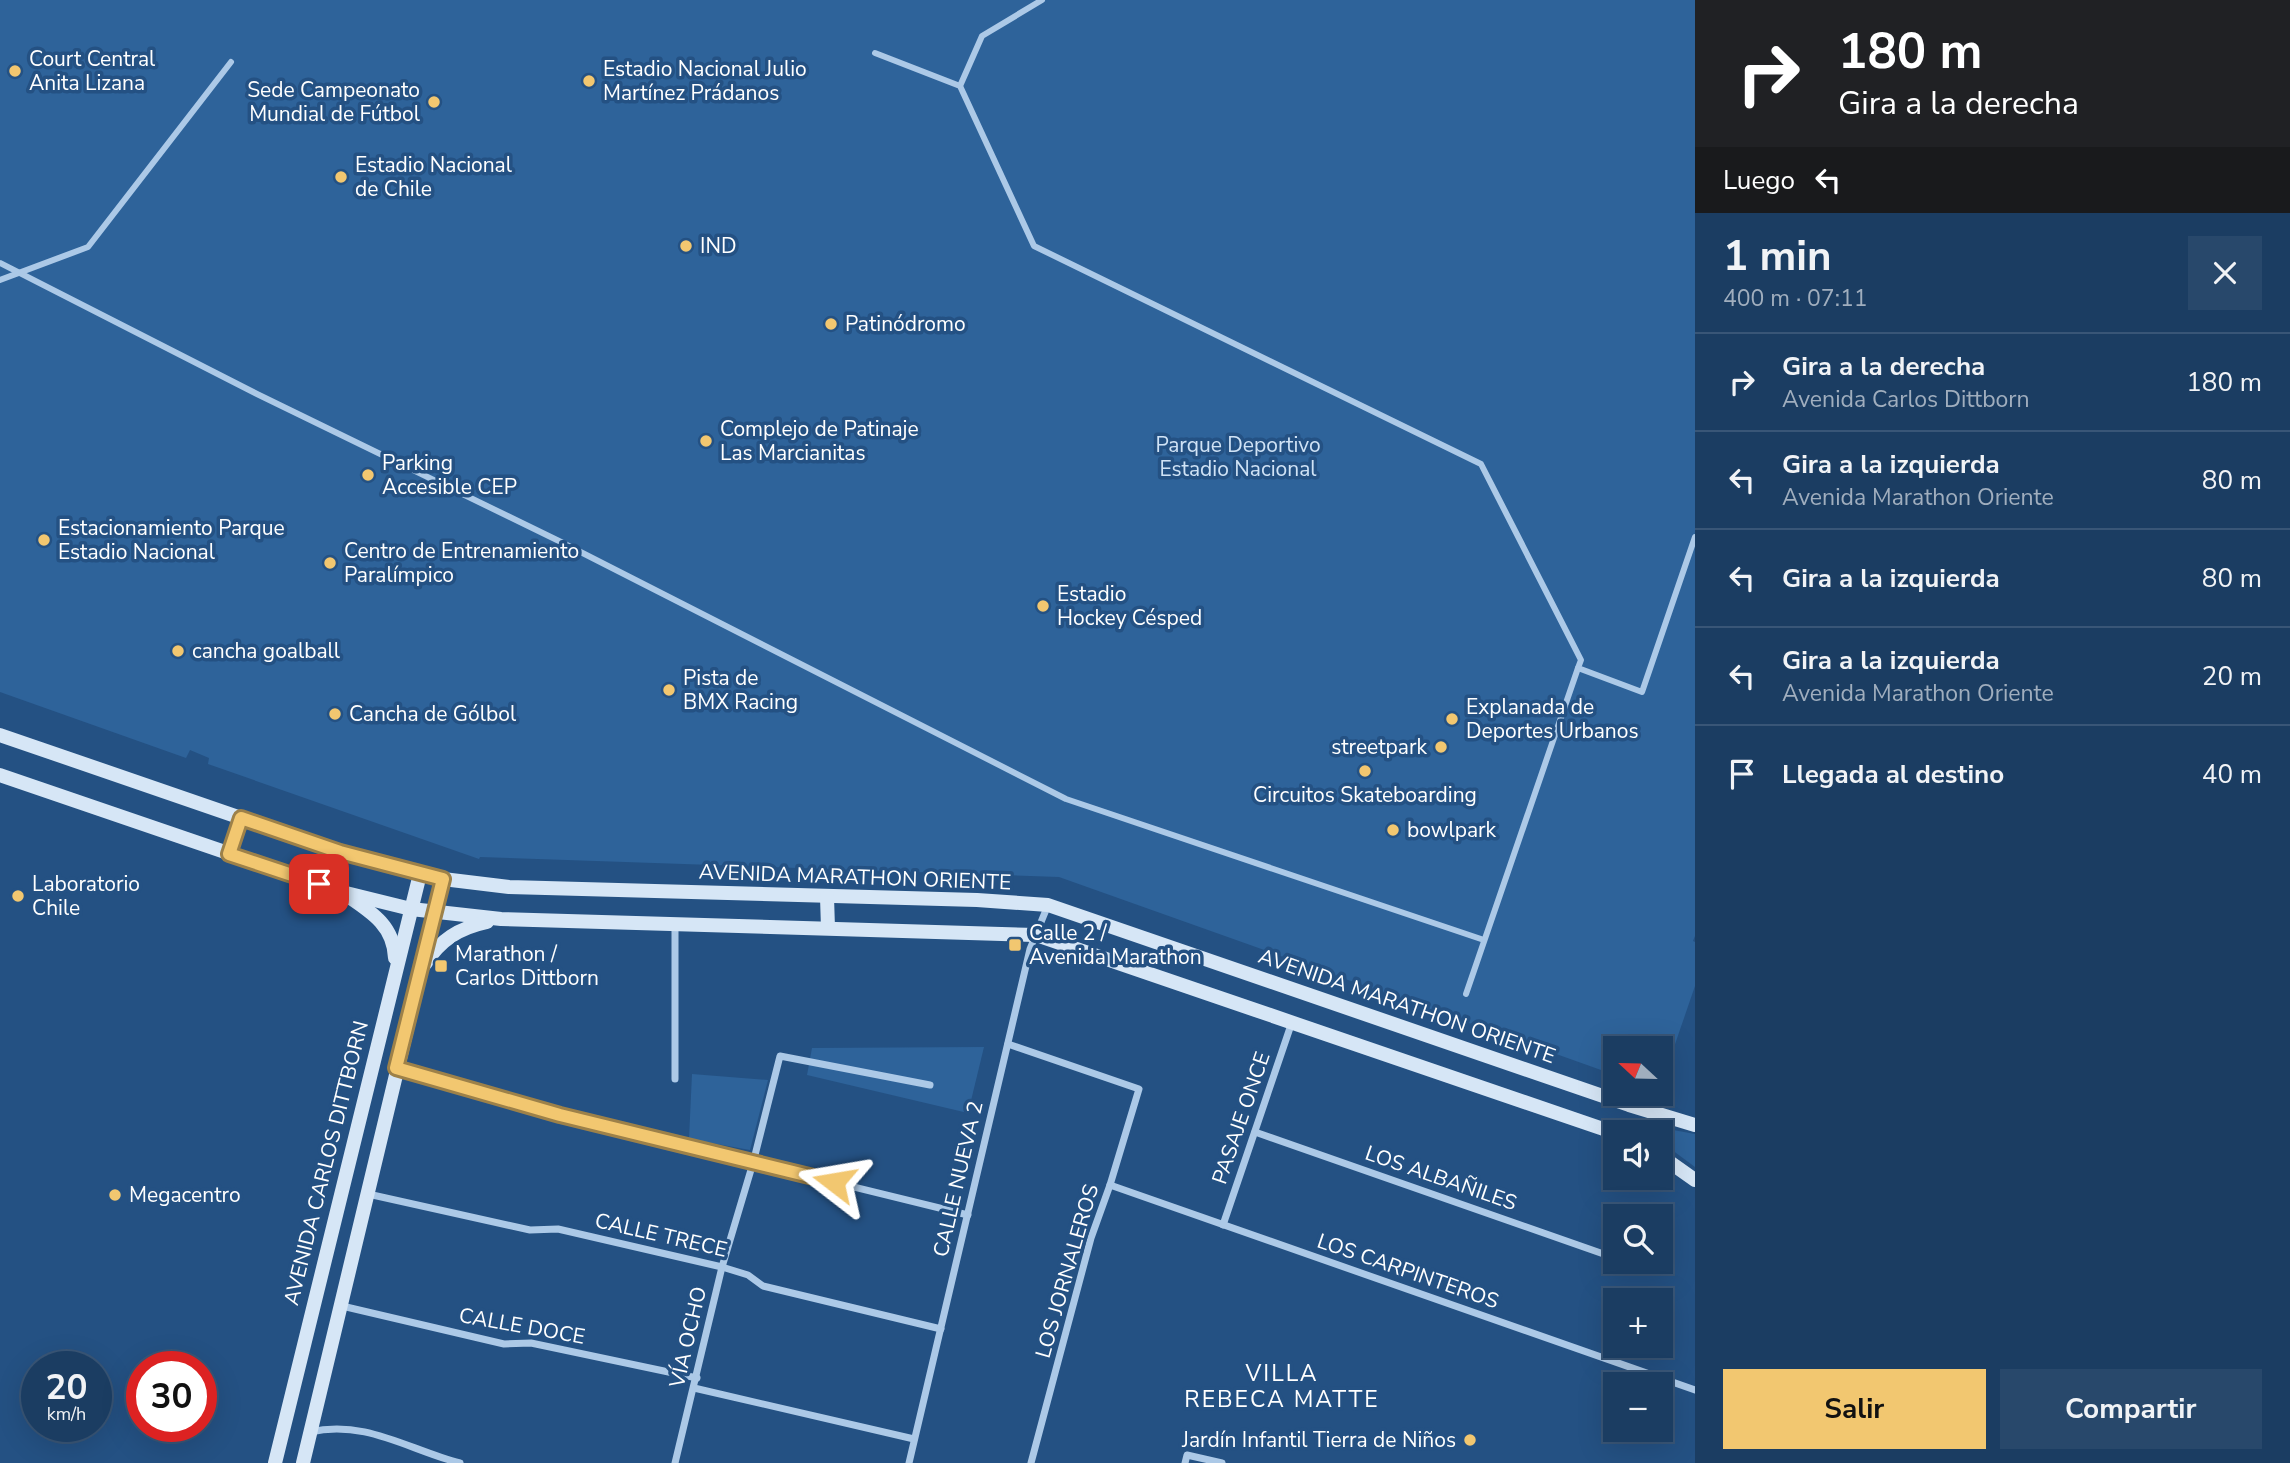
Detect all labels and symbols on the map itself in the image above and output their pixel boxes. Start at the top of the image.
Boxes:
place label: Court Central Anita Lizana [29,45,156,97]
place label: Estadio Nacional Julio Martínez Prádanos [603,55,807,107]
marker: Court Central Anita Lizana [7,63,23,79]
marker: Estadio Nacional Julio Martínez Prádanos [581,73,597,89]
place label: Sede Campeonato Mundial de Fútbol [247,76,421,128]
marker: Sede Campeonato Mundial de Fútbol [426,94,442,110]
place label: Estadio Nacional de Chile [355,151,513,203]
marker: Estadio Nacional de Chile [333,169,349,185]
place label: IND [700,232,737,260]
marker: IND [678,238,694,254]
place label: Patinódromo [845,310,966,338]
marker: Patinódromo [823,316,839,332]
place label: Complejo de Patinaje Las Marcianitas [720,415,919,467]
park label: Parque Deportivo Estadio Nacional [1155,431,1321,483]
marker: Complejo de Patinaje Las Marcianitas [698,433,714,449]
place label: Parking Accesible CEP [382,449,517,501]
marker: Parking Accesible CEP [360,467,376,483]
place label: Estacionamiento Parque Estadio Nacional [58,514,285,566]
marker: Estacionamiento Parque Estadio Nacional [36,532,52,548]
place label: Centro de Entrenamiento Paralímpico [344,537,579,589]
marker: Centro de Entrenamiento Paralímpico [322,555,338,571]
place label: Estadio Hockey Césped [1057,580,1202,632]
marker: Estadio Hockey Césped [1035,598,1051,614]
place label: cancha goalball [192,637,341,665]
marker: cancha goalball [170,643,186,659]
place label: Pista de BMX Racing [683,664,798,716]
marker: Pista de BMX Racing [661,682,677,698]
place label: Explanada de Deportes Urbanos [1466,693,1639,745]
place label: Cancha de Gólbol [349,700,517,728]
marker: Cancha de Gólbol [327,706,343,722]
marker: Explanada de Deportes Urbanos [1444,711,1460,727]
place label: streetpark [1331,733,1427,761]
marker: streetpark [1433,739,1449,755]
marker: Circuitos Skateboarding [1357,763,1373,779]
place label: Circuitos Skateboarding [1253,781,1477,809]
place label: bowlpark [1407,816,1497,844]
marker: bowlpark [1385,822,1401,838]
pin [289,854,349,914]
street label: AVENIDA MARATHON ORIENTE [698,858,1012,896]
place label: Laboratorio Chile [32,870,140,922]
marker: Laboratorio Chile [10,888,26,904]
place label: Calle 2 / Avenida Marathon [1029,919,1202,971]
marker: Calle 2 / Avenida Marathon [1007,937,1023,953]
place label: Marathon / Carlos Dittborn [455,940,599,992]
street label: AVENIDA MARATHON ORIENTE [1255,942,1559,1070]
marker: Marathon / Carlos Dittborn [433,958,449,974]
street label: AVENIDA CARLOS DITTBORN [277,1018,375,1308]
north arrow [1603,1036,1673,1106]
street label: PASAJE ONCE [1205,1048,1277,1188]
street label: CALLE NUEVA 2 [926,1098,990,1260]
street label: LOS ALBAÑILES [1362,1139,1521,1217]
position arrow [797,1145,871,1219]
place label: Megacentro [129,1181,241,1209]
street label: LOS JORNALEROS [1029,1181,1105,1361]
marker: Megacentro [107,1187,123,1203]
street label: CALLE TRECE [592,1206,730,1264]
street label: LOS CARPINTEROS [1313,1227,1503,1315]
street label: VÍA OCHO [663,1284,713,1391]
street label: CALLE DOCE [457,1301,587,1351]
speed limit sign: 30 [126,1351,217,1442]
district label: VILLA REBECA MATTE [1184,1358,1380,1415]
place label: Jardín Infantil Tierra de Niños [1181,1426,1456,1454]
marker: Jardín Infantil Tierra de Niños [1462,1432,1478,1448]

